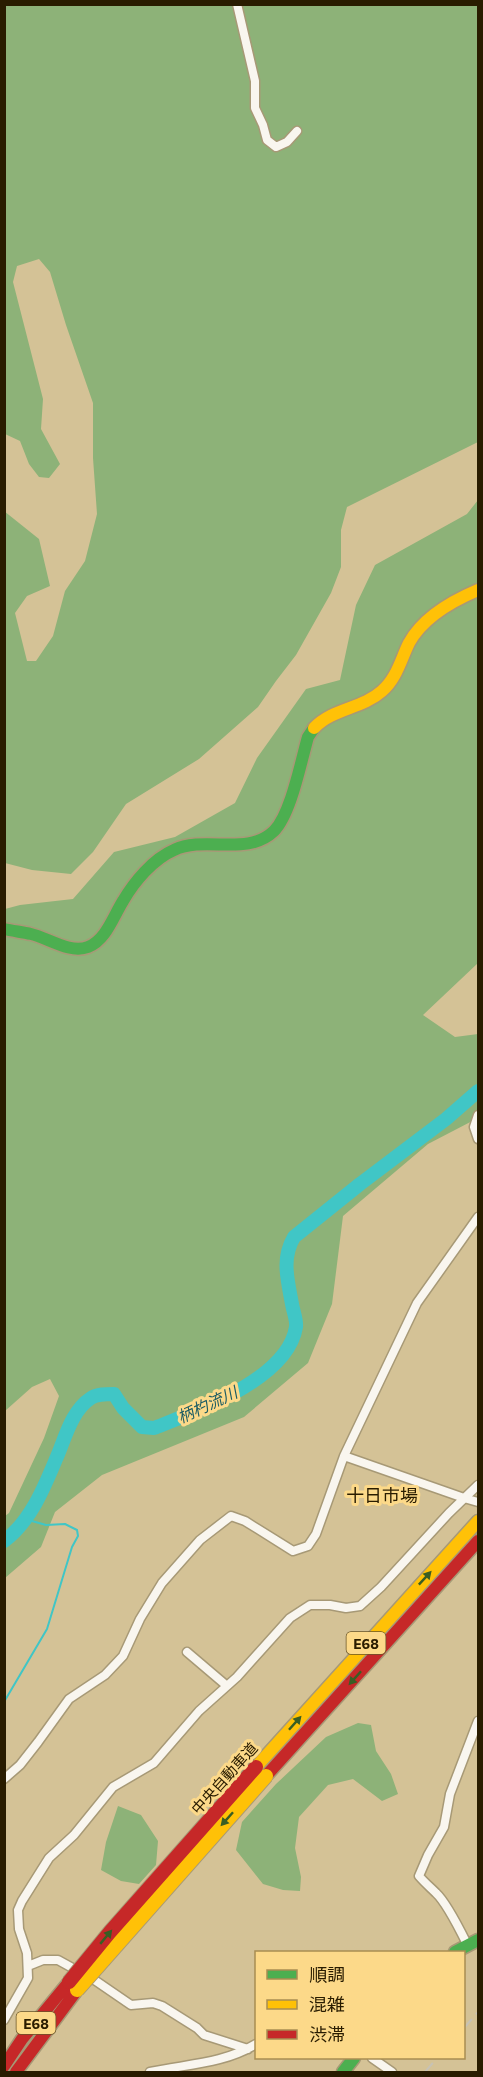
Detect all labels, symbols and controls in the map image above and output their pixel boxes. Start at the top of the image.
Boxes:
water label: 柄杓流川 [174,1381,242,1426]
district label: 十日市場 [346,1484,418,1506]
one-way arrow [418,1572,432,1586]
road number: E68 [346,1632,386,1654]
one-way arrow [349,1670,362,1685]
one-way arrow [288,1716,302,1731]
street label: 中央自動車道 [187,1739,261,1817]
one-way arrow [220,1812,234,1827]
one-way arrow [99,1930,112,1945]
legend [255,1951,465,2059]
text: 順調 [309,1963,345,1985]
text: 混雑 [309,1993,345,2015]
road number: E68 [16,2012,56,2034]
text: 渋滞 [309,2023,345,2045]

